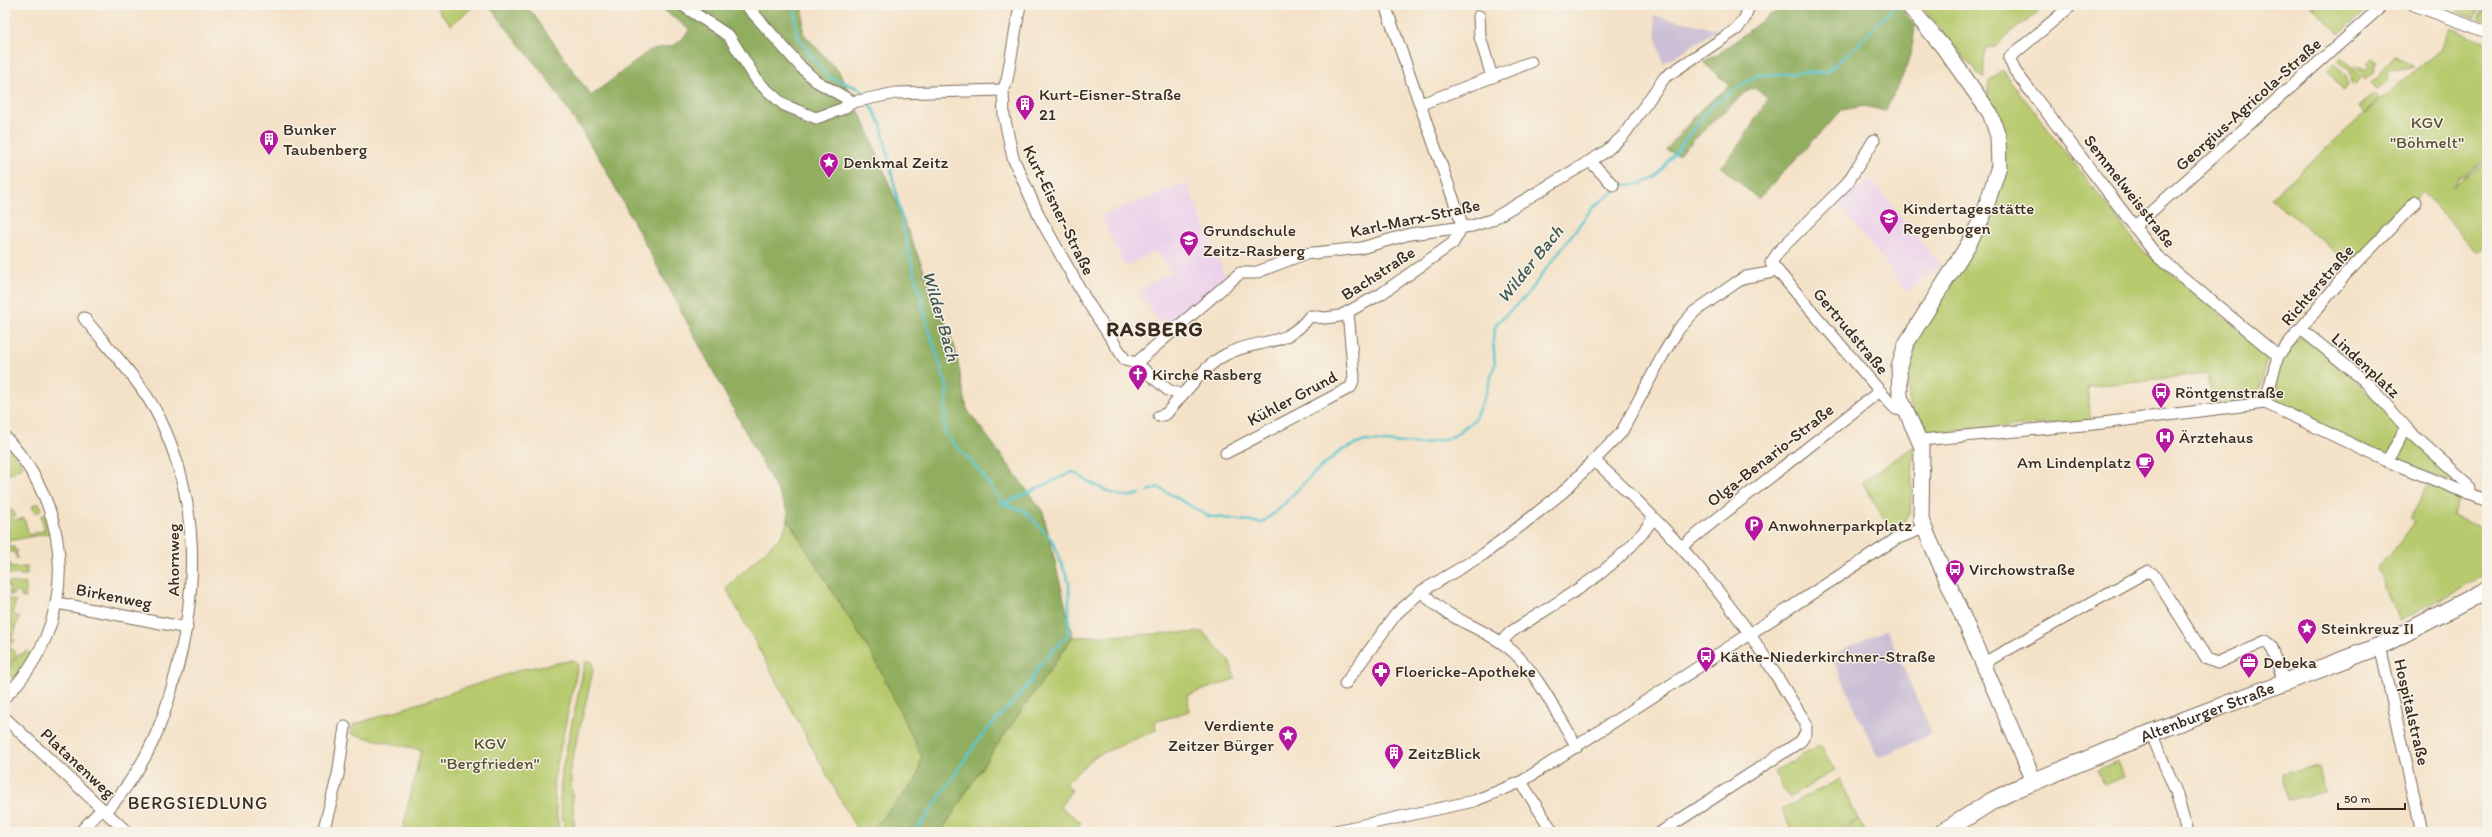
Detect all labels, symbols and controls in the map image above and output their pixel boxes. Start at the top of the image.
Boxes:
street label: Georgius-Agricola-Straße [2171,33,2325,175]
place label: Kurt-Eisner-Straße 21 [1039,84,1181,124]
building icon: Kurt-Eisner-Straße 21 [1014,93,1036,121]
park label: KGV "Böhmelt" [2390,112,2464,152]
place label: Bunker Taubenberg [283,119,368,159]
building icon: Bunker Taubenberg [258,128,280,156]
street label: Semmelweisstraße [2080,131,2180,251]
street label: Kurt-Eisner-Straße [1019,142,1099,278]
place icon: Denkmal Zeitz [818,151,840,179]
place label: Denkmal Zeitz [843,152,949,172]
street label: Karl-Marx-Straße [1348,194,1482,242]
place label: Kindertagesstätte Regenbogen [1903,198,2034,238]
school or university icon: Kindertagesstätte Regenbogen [1878,207,1900,235]
place label: Grundschule Zeitz-Rasberg [1203,220,1305,260]
water label: Wilder Bach [1492,220,1568,307]
school or university icon: Grundschule Zeitz-Rasberg [1178,229,1200,257]
street label: Richterstraße [2276,240,2358,330]
street label: Bachstraße [1337,242,1419,304]
water label: Wilder Bach [918,268,965,365]
street label: Gertrudstraße [1809,284,1893,378]
district label: RASBERG [1106,316,1204,341]
street label: Lindenplatz [2328,328,2404,402]
church icon: Kirche Rasberg [1127,363,1149,391]
place label: Kirche Rasberg [1152,364,1262,384]
street label: Kühler Grund [1244,366,1341,430]
bus stop icon: Röntgenstraße [2150,381,2172,409]
place label: Röntgenstraße [2175,382,2284,402]
street label: Olga-Benario-Straße [1703,399,1837,511]
hospital icon: Ärztehaus [2154,426,2176,454]
place label: Ärztehaus [2179,427,2253,447]
cafe icon: Am Lindenplatz [2134,451,2156,479]
place label: Am Lindenplatz [2017,452,2131,472]
parking icon: Anwohnerparkplatz [1743,514,1765,542]
place label: Anwohnerparkplatz [1768,515,1912,535]
street label: Ahornweg [163,523,183,597]
bus stop icon: Virchowstraße [1944,558,1966,586]
place label: Virchowstraße [1969,559,2075,579]
street label: Birkenweg [74,579,154,613]
place icon: Steinkreuz II [2296,617,2318,645]
place label: Steinkreuz II [2321,618,2414,638]
bus stop icon: Käthe-Niederkirchner-Straße [1695,645,1717,673]
place label: Käthe-Niederkirchner-Straße [1720,646,1936,666]
office icon: Debeka [2238,651,2260,679]
place label: Debeka [2263,652,2317,672]
street label: Hospitalstraße [2390,657,2434,767]
pharmacy icon: Floericke-Apotheke [1370,660,1392,688]
place label: Floericke-Apotheke [1395,661,1536,681]
street label: Altenburger Straße [2137,677,2277,746]
place label: Verdiente Zeitzer Bürger [1168,715,1274,755]
street label: Platanenweg [37,724,119,803]
place icon: Verdiente Zeitzer Bürger [1277,724,1299,752]
park label: KGV "Bergfrieden" [440,733,540,773]
building icon: ZeitzBlick [1383,742,1405,770]
place label: ZeitzBlick [1408,743,1481,763]
scale bar [2338,785,2405,811]
district label: BERGSIEDLUNG [128,792,268,814]
text: 50 m [2344,792,2370,806]

